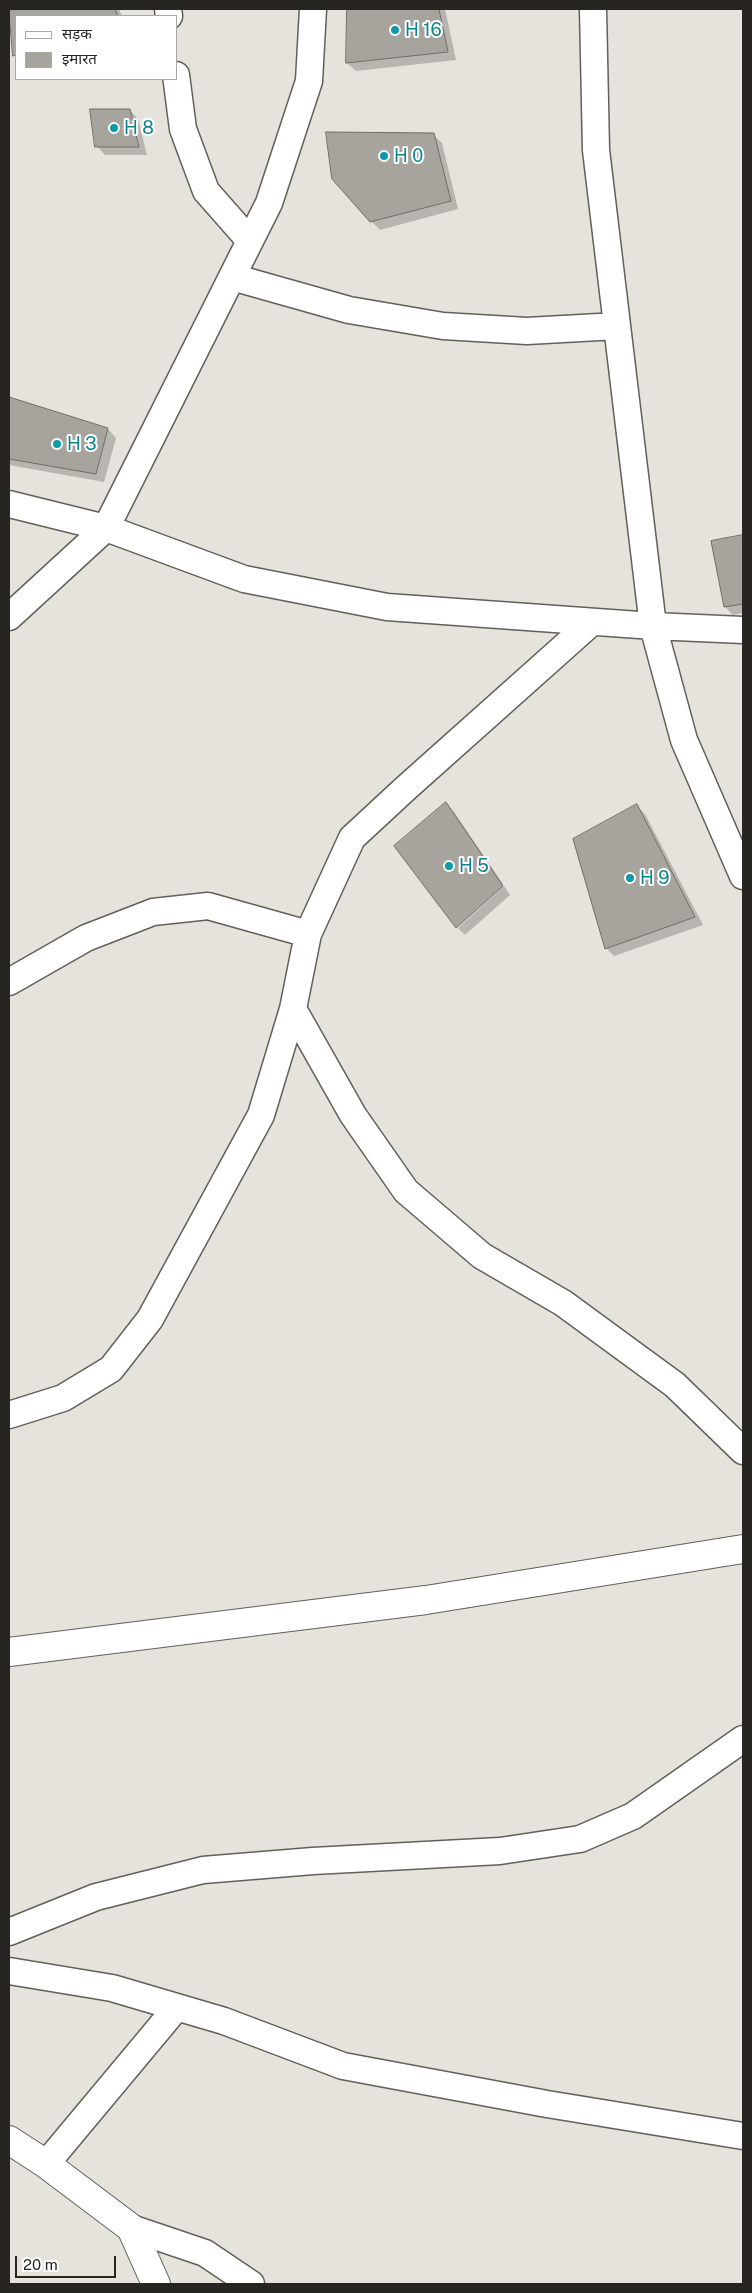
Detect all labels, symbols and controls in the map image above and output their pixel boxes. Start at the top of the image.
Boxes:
legend [15,15,178,80]
place label: H 16 [405,19,442,41]
marker: H 16 [389,24,401,36]
text: सड़क [62,25,92,42]
text: इमारत [62,50,97,67]
place label: H 8 [124,117,154,139]
marker: H 8 [108,122,120,134]
place label: H 0 [394,145,423,167]
marker: H 0 [378,150,390,162]
place label: H 3 [67,433,97,455]
marker: H 3 [51,438,63,450]
place label: H 5 [459,855,489,877]
marker: H 5 [443,860,455,872]
place label: H 9 [640,867,669,889]
marker: H 9 [624,872,636,884]
scale bar [18,2246,119,2278]
text: 20 m [23,2256,58,2273]

